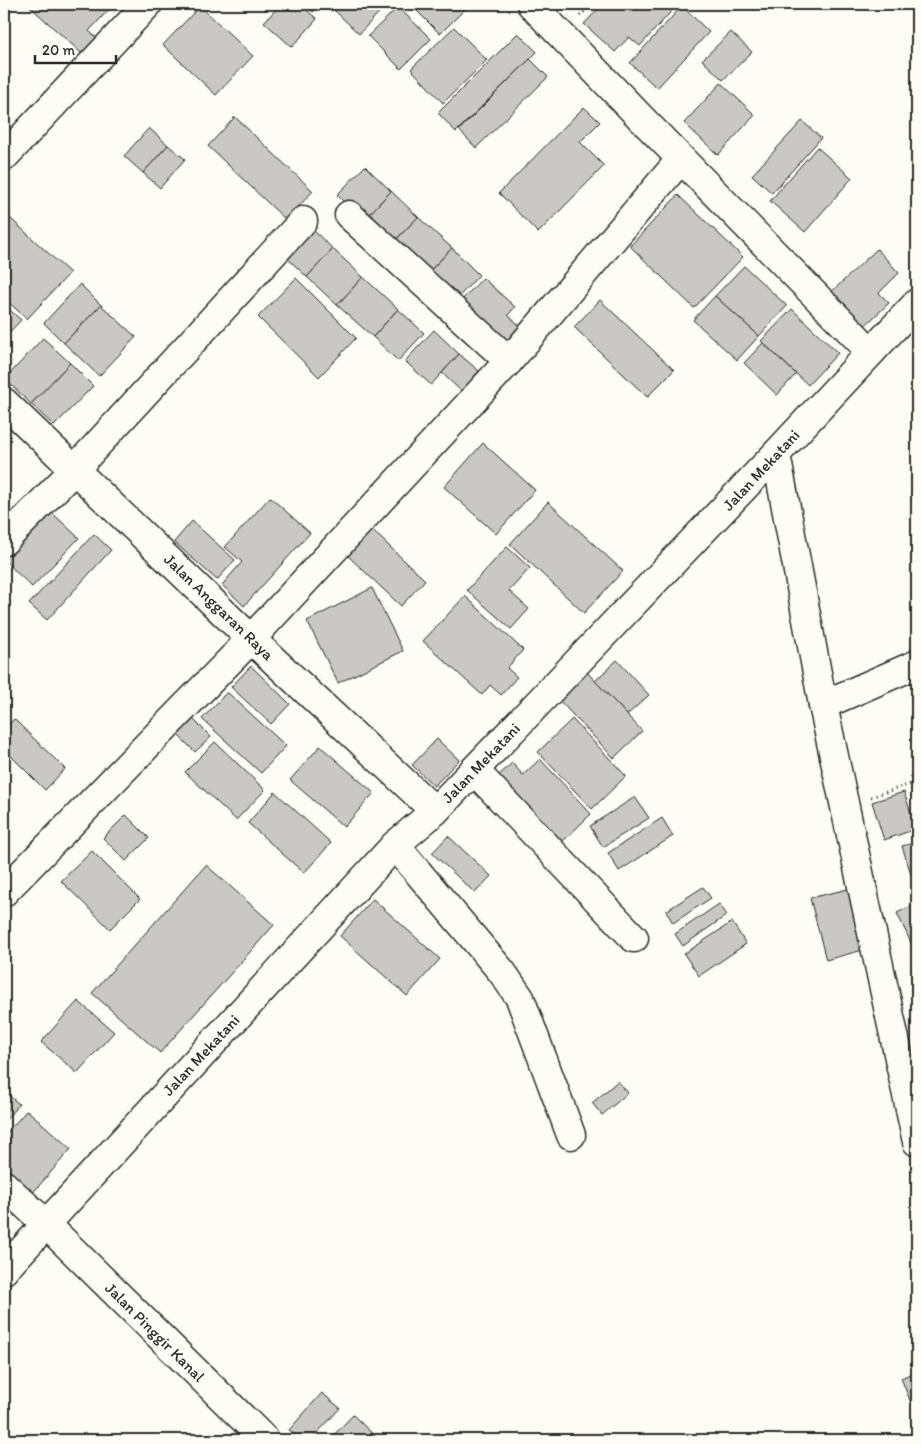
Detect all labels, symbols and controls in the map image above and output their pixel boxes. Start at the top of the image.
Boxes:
scale bar [35,32,116,64]
text: 20 m [42,41,76,59]
street label: Jalan Mekatani [719,426,803,514]
street label: Jalan Anggaran Raya [160,550,278,665]
street label: Jalan Mekatani [438,719,524,807]
street label: Jalan Mekatani [159,1011,243,1099]
street label: Jalan Pinggir Kanal [101,1278,209,1386]

